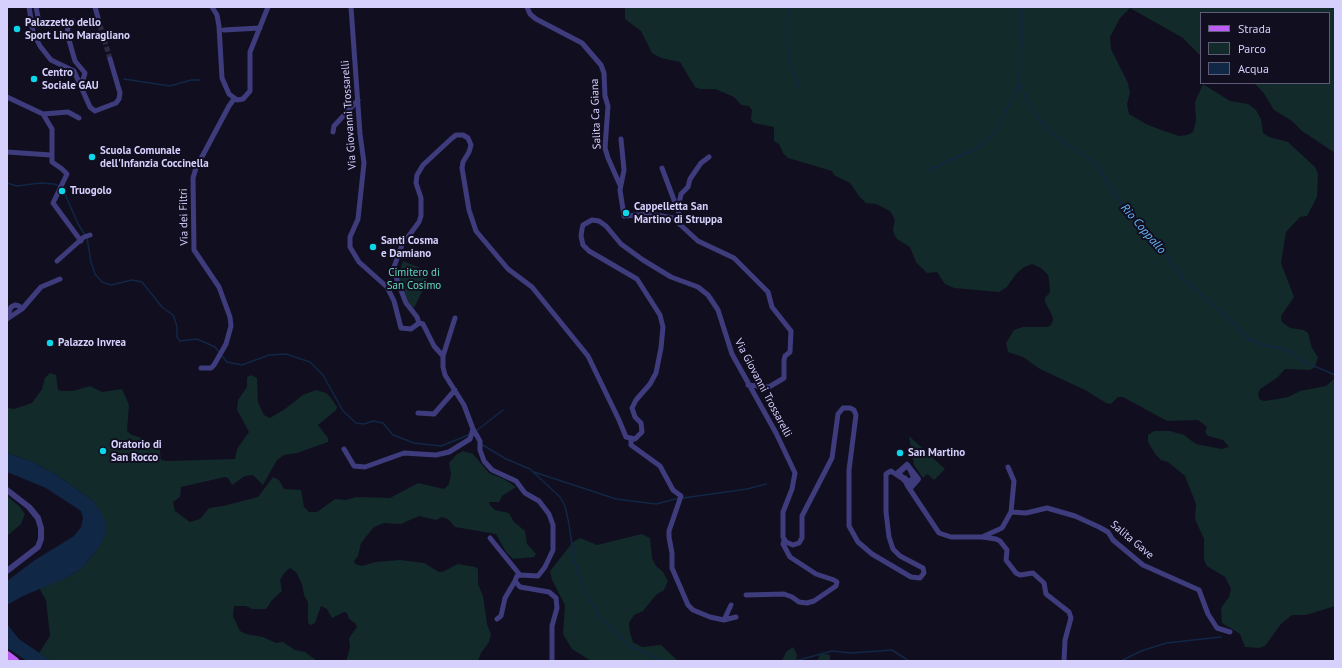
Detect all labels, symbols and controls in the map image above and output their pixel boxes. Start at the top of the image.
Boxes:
legend [1200,12,1330,84]
place label: Palazzetto dello Sport Lino Maragliano [25,16,130,42]
text: Strada [1238,21,1271,36]
marker: Palazzetto dello Sport Lino Maragliano [12,24,22,34]
text: Parco [1238,41,1266,56]
street label: Via Giovanni Trossarelli [339,60,359,170]
text: Acqua [1238,61,1269,76]
place label: Centro Sociale GAU [42,66,99,92]
marker: Centro Sociale GAU [29,74,39,84]
street label: Salita Ca Giana [588,78,604,150]
place label: Scuola Comunale dell'Infanzia Coccinella [100,144,209,170]
marker: Scuola Comunale dell'Infanzia Coccinella [87,152,97,162]
place label: Truogolo [70,184,112,198]
marker: Truogolo [57,186,67,196]
street label: Via dei Filtri [177,188,191,246]
place label: Cappelletta San Martino di Struppa [634,200,722,226]
water label: Rio Coppallo [1117,201,1169,257]
marker: Cappelletta San Martino di Struppa [621,208,631,218]
place label: Santi Cosma e Damiano [381,234,438,260]
marker: Santi Cosma e Damiano [368,242,378,252]
park label: Cimitero di San Cosimo [387,266,441,292]
place label: Palazzo Invrea [58,336,126,350]
street label: Via Giovanni Trossarelli [731,336,795,440]
marker: Palazzo Invrea [45,338,55,348]
place label: Oratorio di San Rocco [111,438,162,464]
marker: Oratorio di San Rocco [98,446,108,456]
place label: San Martino [908,446,965,460]
marker: San Martino [895,448,905,458]
street label: Salita Gave [1108,518,1156,562]

